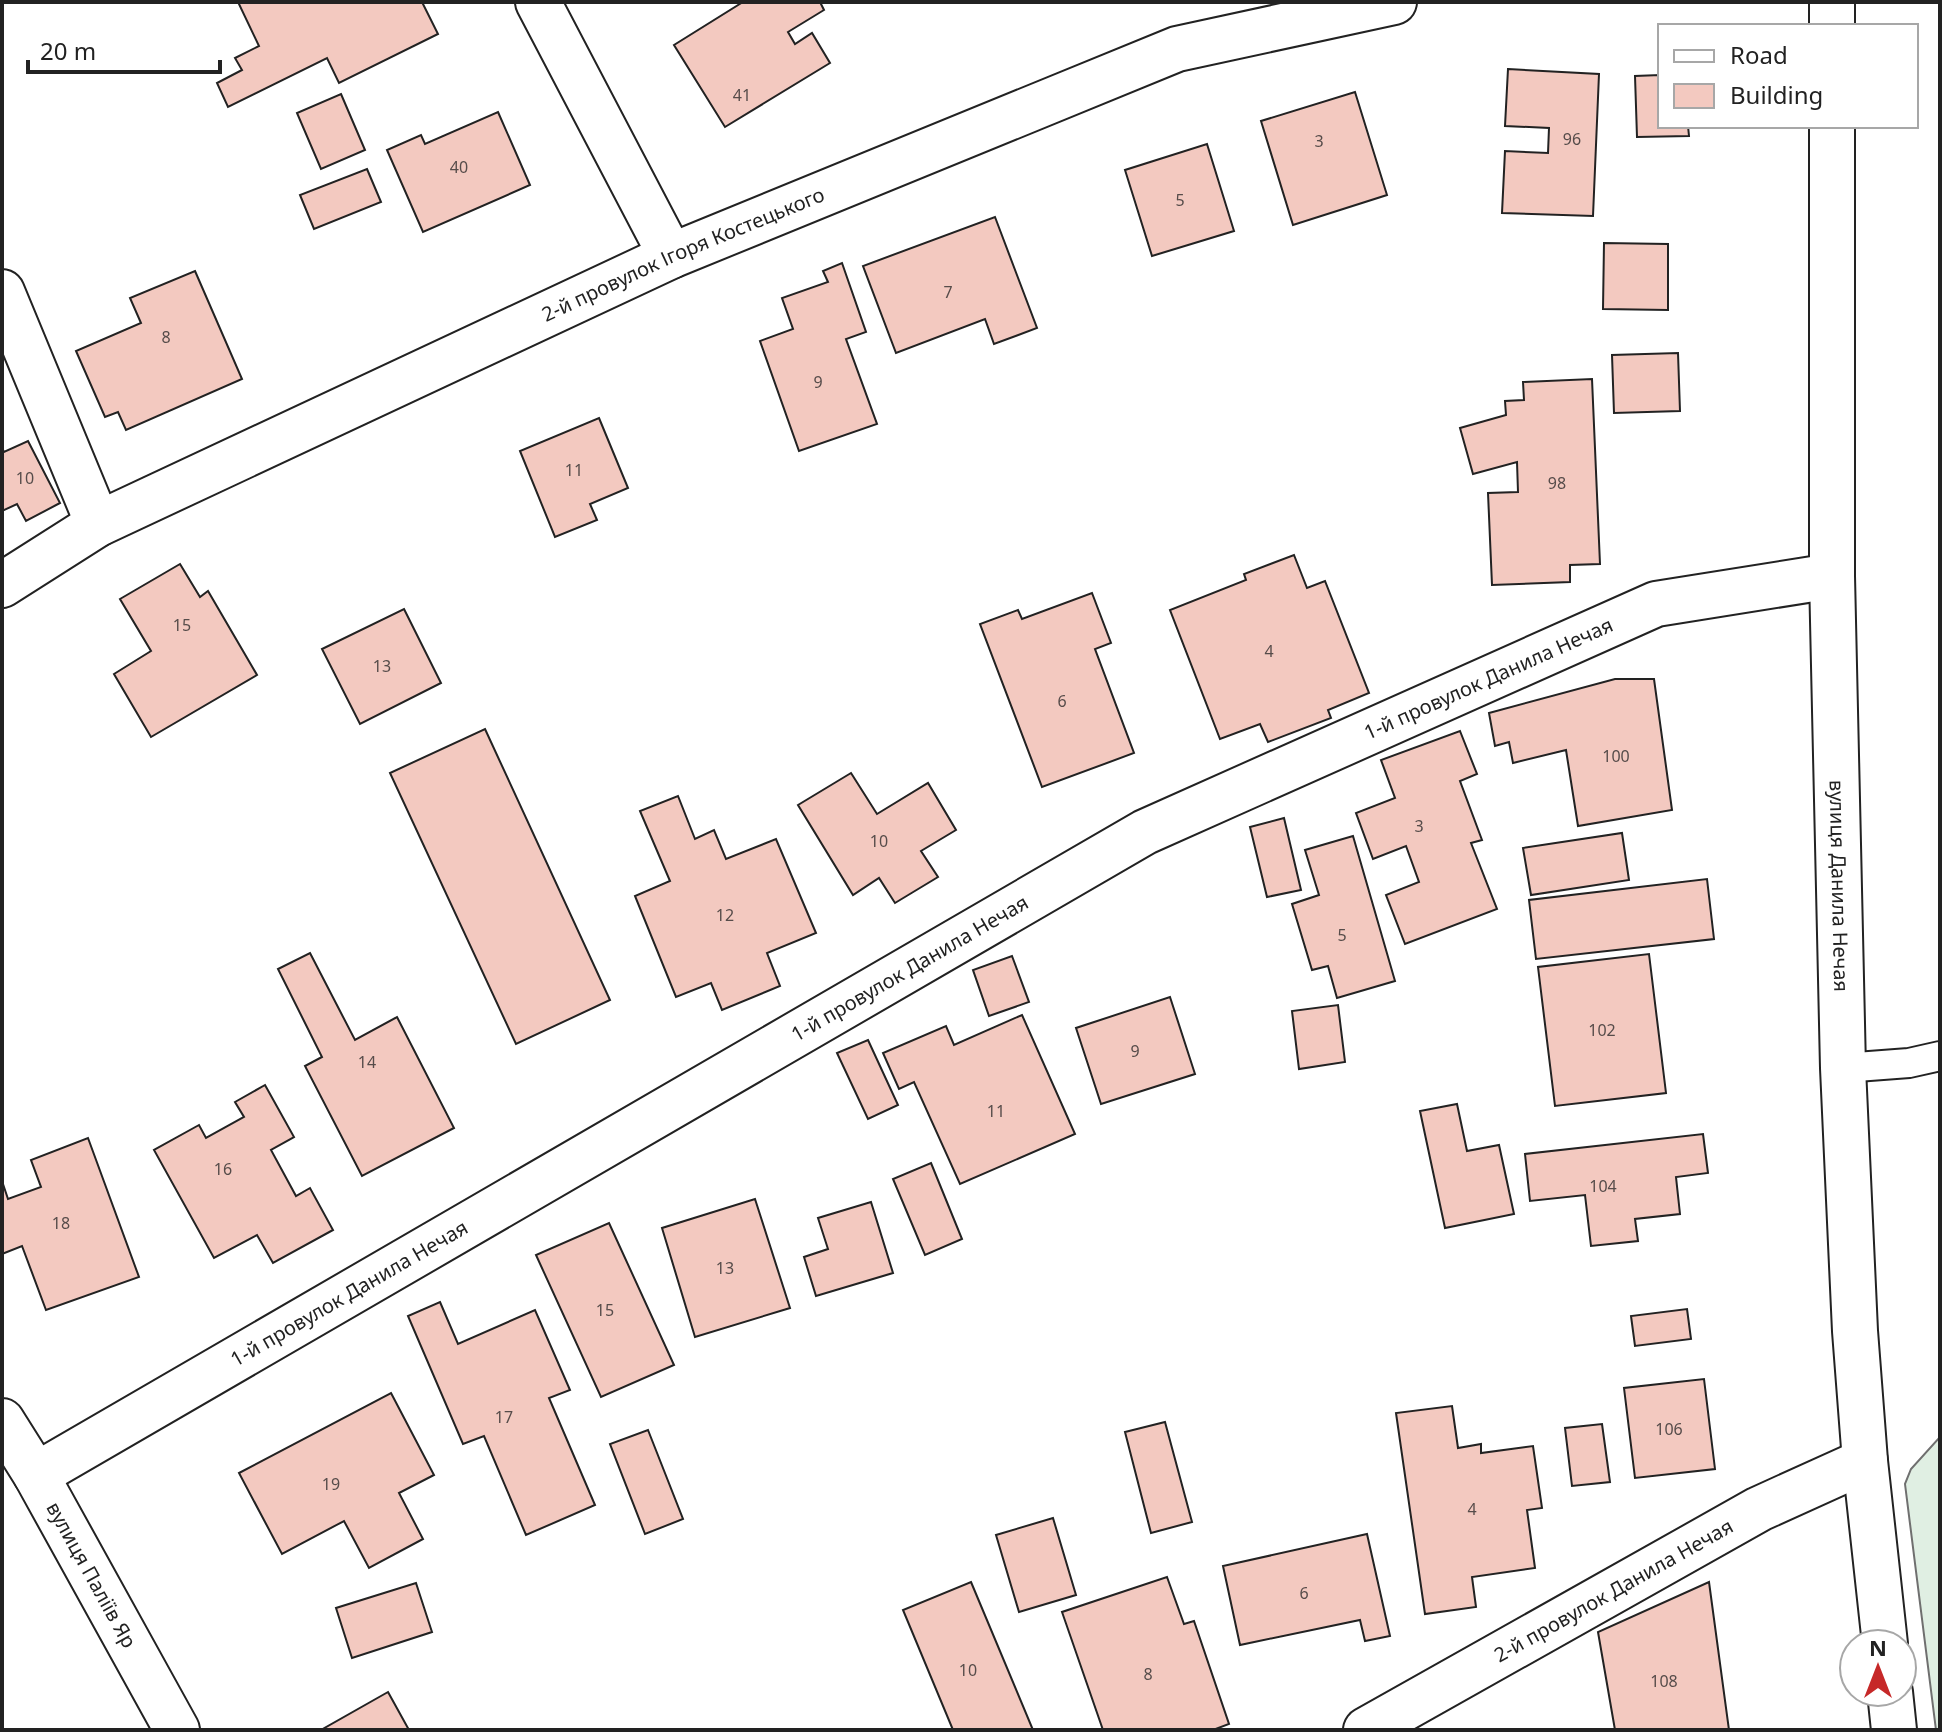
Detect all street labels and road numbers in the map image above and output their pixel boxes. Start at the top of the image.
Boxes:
street label: 2-й провулок Ігоря Костецького [537,181,828,328]
street label: 1-й провулок Данила Нечая [1359,611,1617,746]
street label: вулиця Данила Нечая [1824,780,1855,992]
street label: 1-й провулок Данила Нечая [786,889,1033,1047]
street label: 1-й провулок Данила Нечая [225,1214,473,1372]
street label: вулиця Паліїв Яр [40,1497,143,1652]
street label: 2-й провулок Данила Нечая [1489,1512,1738,1668]

